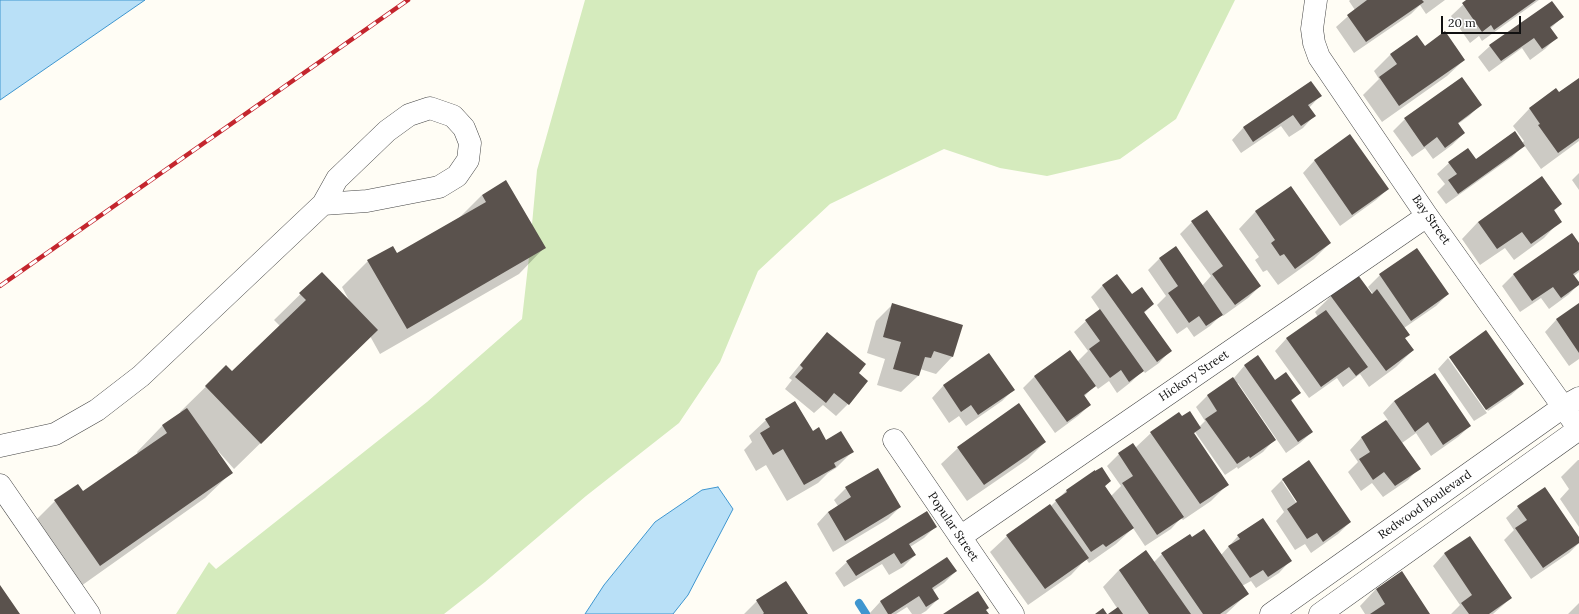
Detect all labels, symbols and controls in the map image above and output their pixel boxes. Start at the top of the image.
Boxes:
scale bar [1443,8,1523,34]
text: 20 m [1448,15,1476,30]
street label: Bay Street [1409,193,1453,247]
street label: Hickory Street [1156,347,1232,405]
street label: Redwood Boulevard [1376,467,1474,543]
street label: Popular Street [925,490,981,564]

